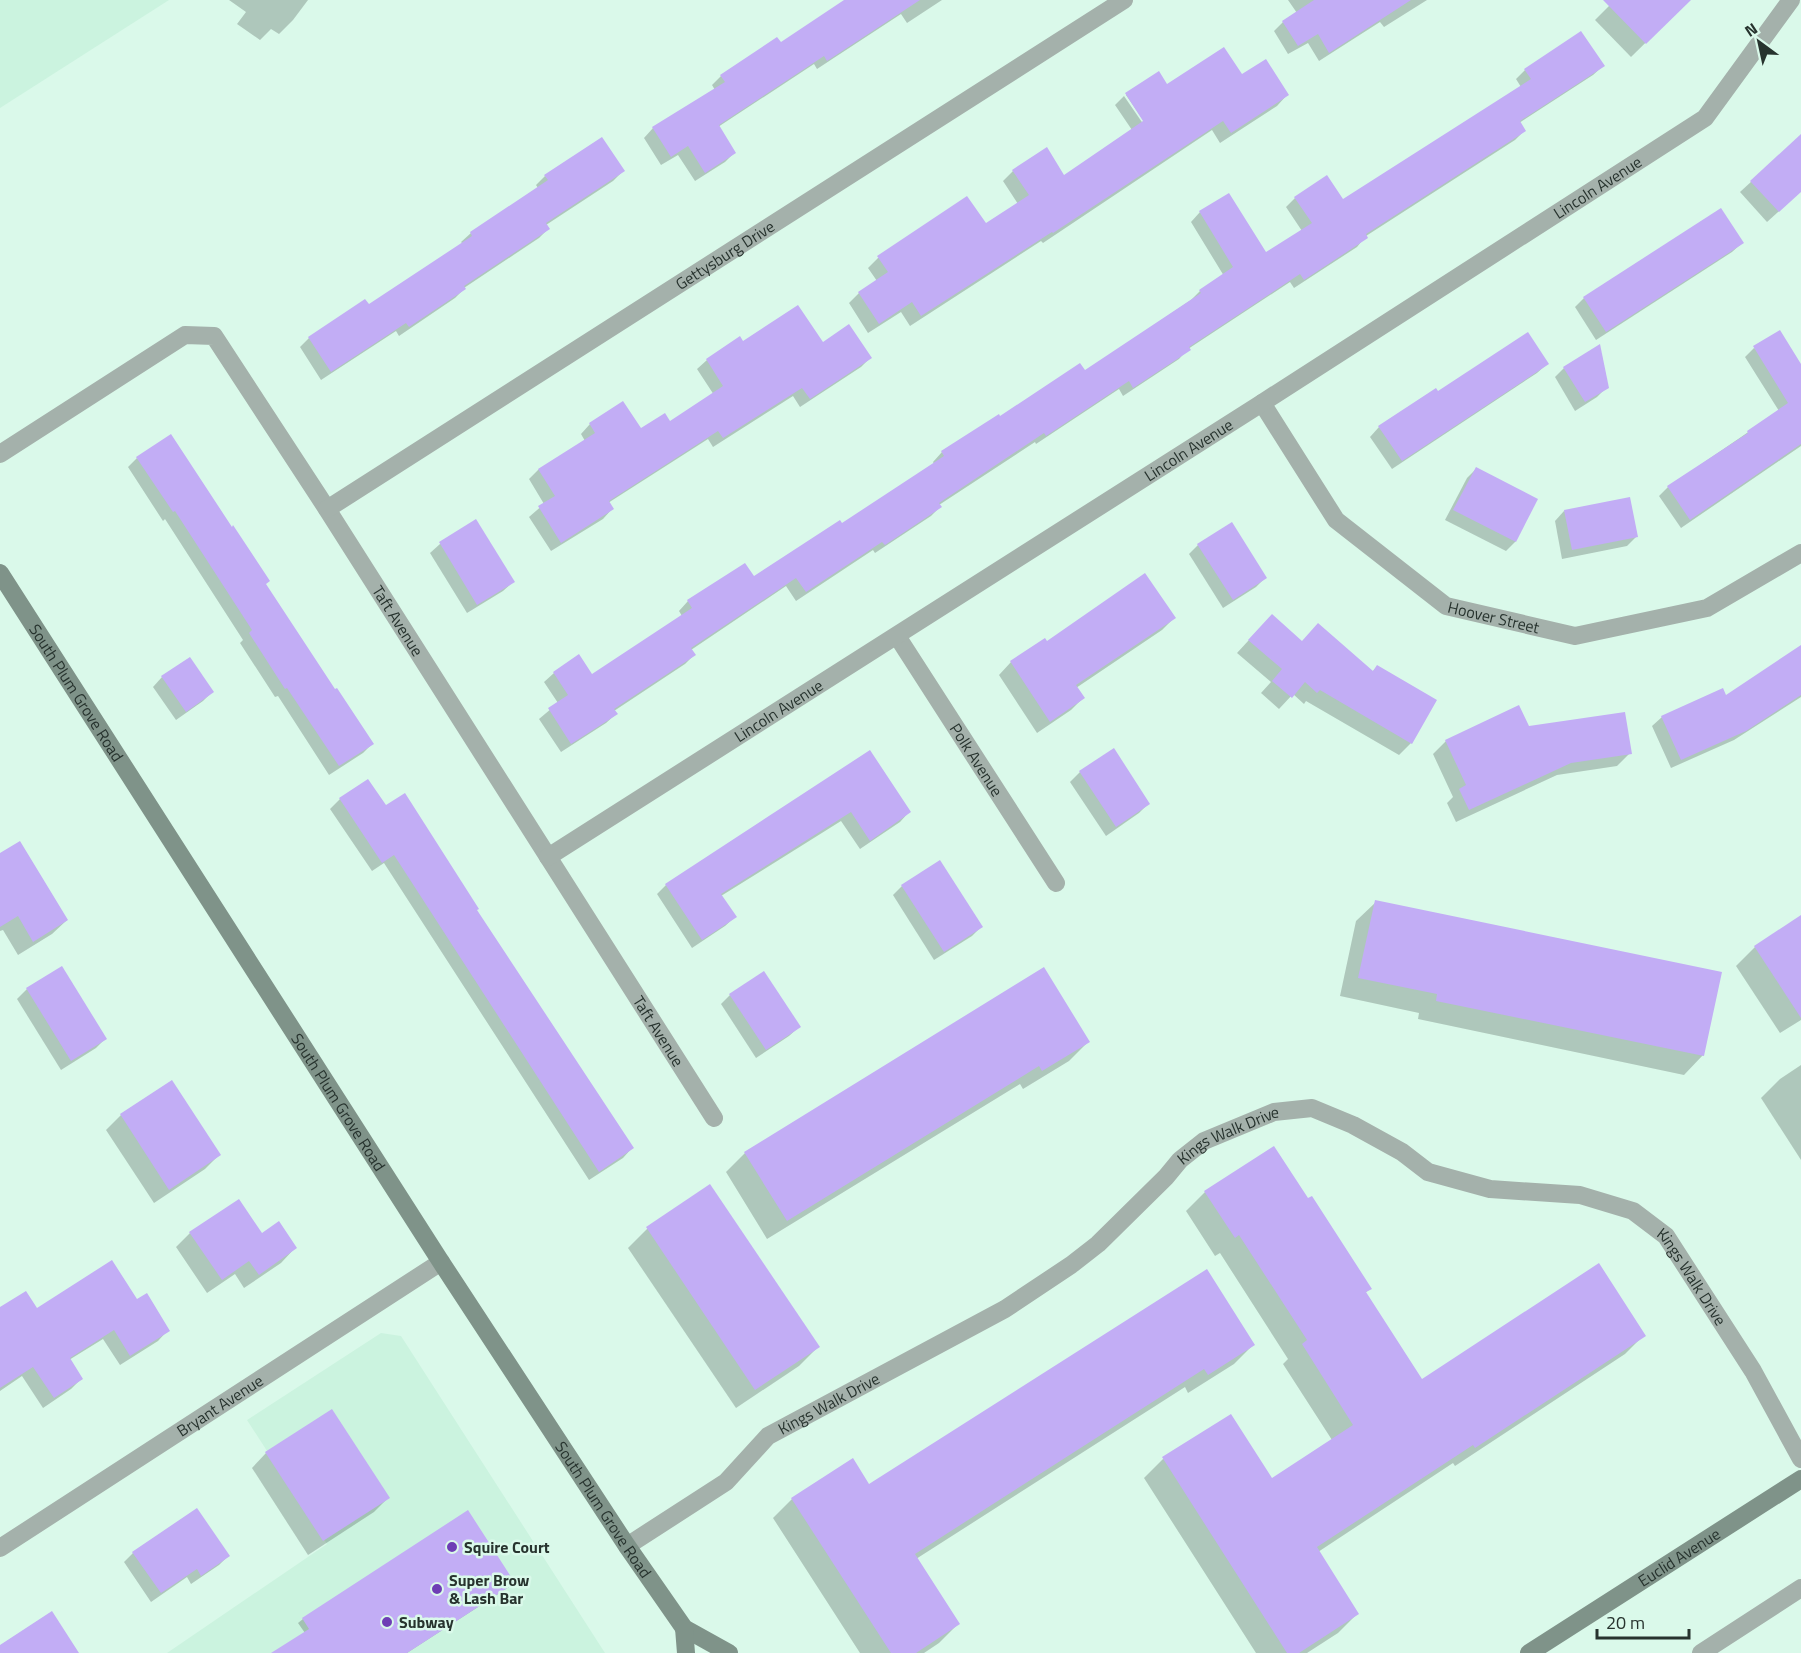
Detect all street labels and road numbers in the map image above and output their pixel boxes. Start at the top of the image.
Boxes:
street label: Lincoln Avenue [1548,150,1646,225]
street label: Gettysburg Drive [671,214,779,296]
street label: Lincoln Avenue [1139,413,1238,487]
street label: Taft Avenue [367,581,429,661]
street label: Hoover Street [1445,595,1542,639]
street label: South Plum Grove Road [23,619,130,766]
street label: Lincoln Avenue [729,673,827,748]
street label: Polk Avenue [944,718,1009,801]
street label: Taft Avenue [627,991,690,1071]
street label: South Plum Grove Road [285,1028,392,1176]
street label: Kings Walk Drive [1172,1100,1280,1170]
street label: Kings Walk Drive [1652,1221,1732,1330]
street label: Kings Walk Drive [773,1366,884,1441]
street label: Bryant Avenue [172,1368,268,1442]
street label: South Plum Grove Road [549,1436,658,1583]
street label: Euclid Avenue [1633,1522,1725,1592]

